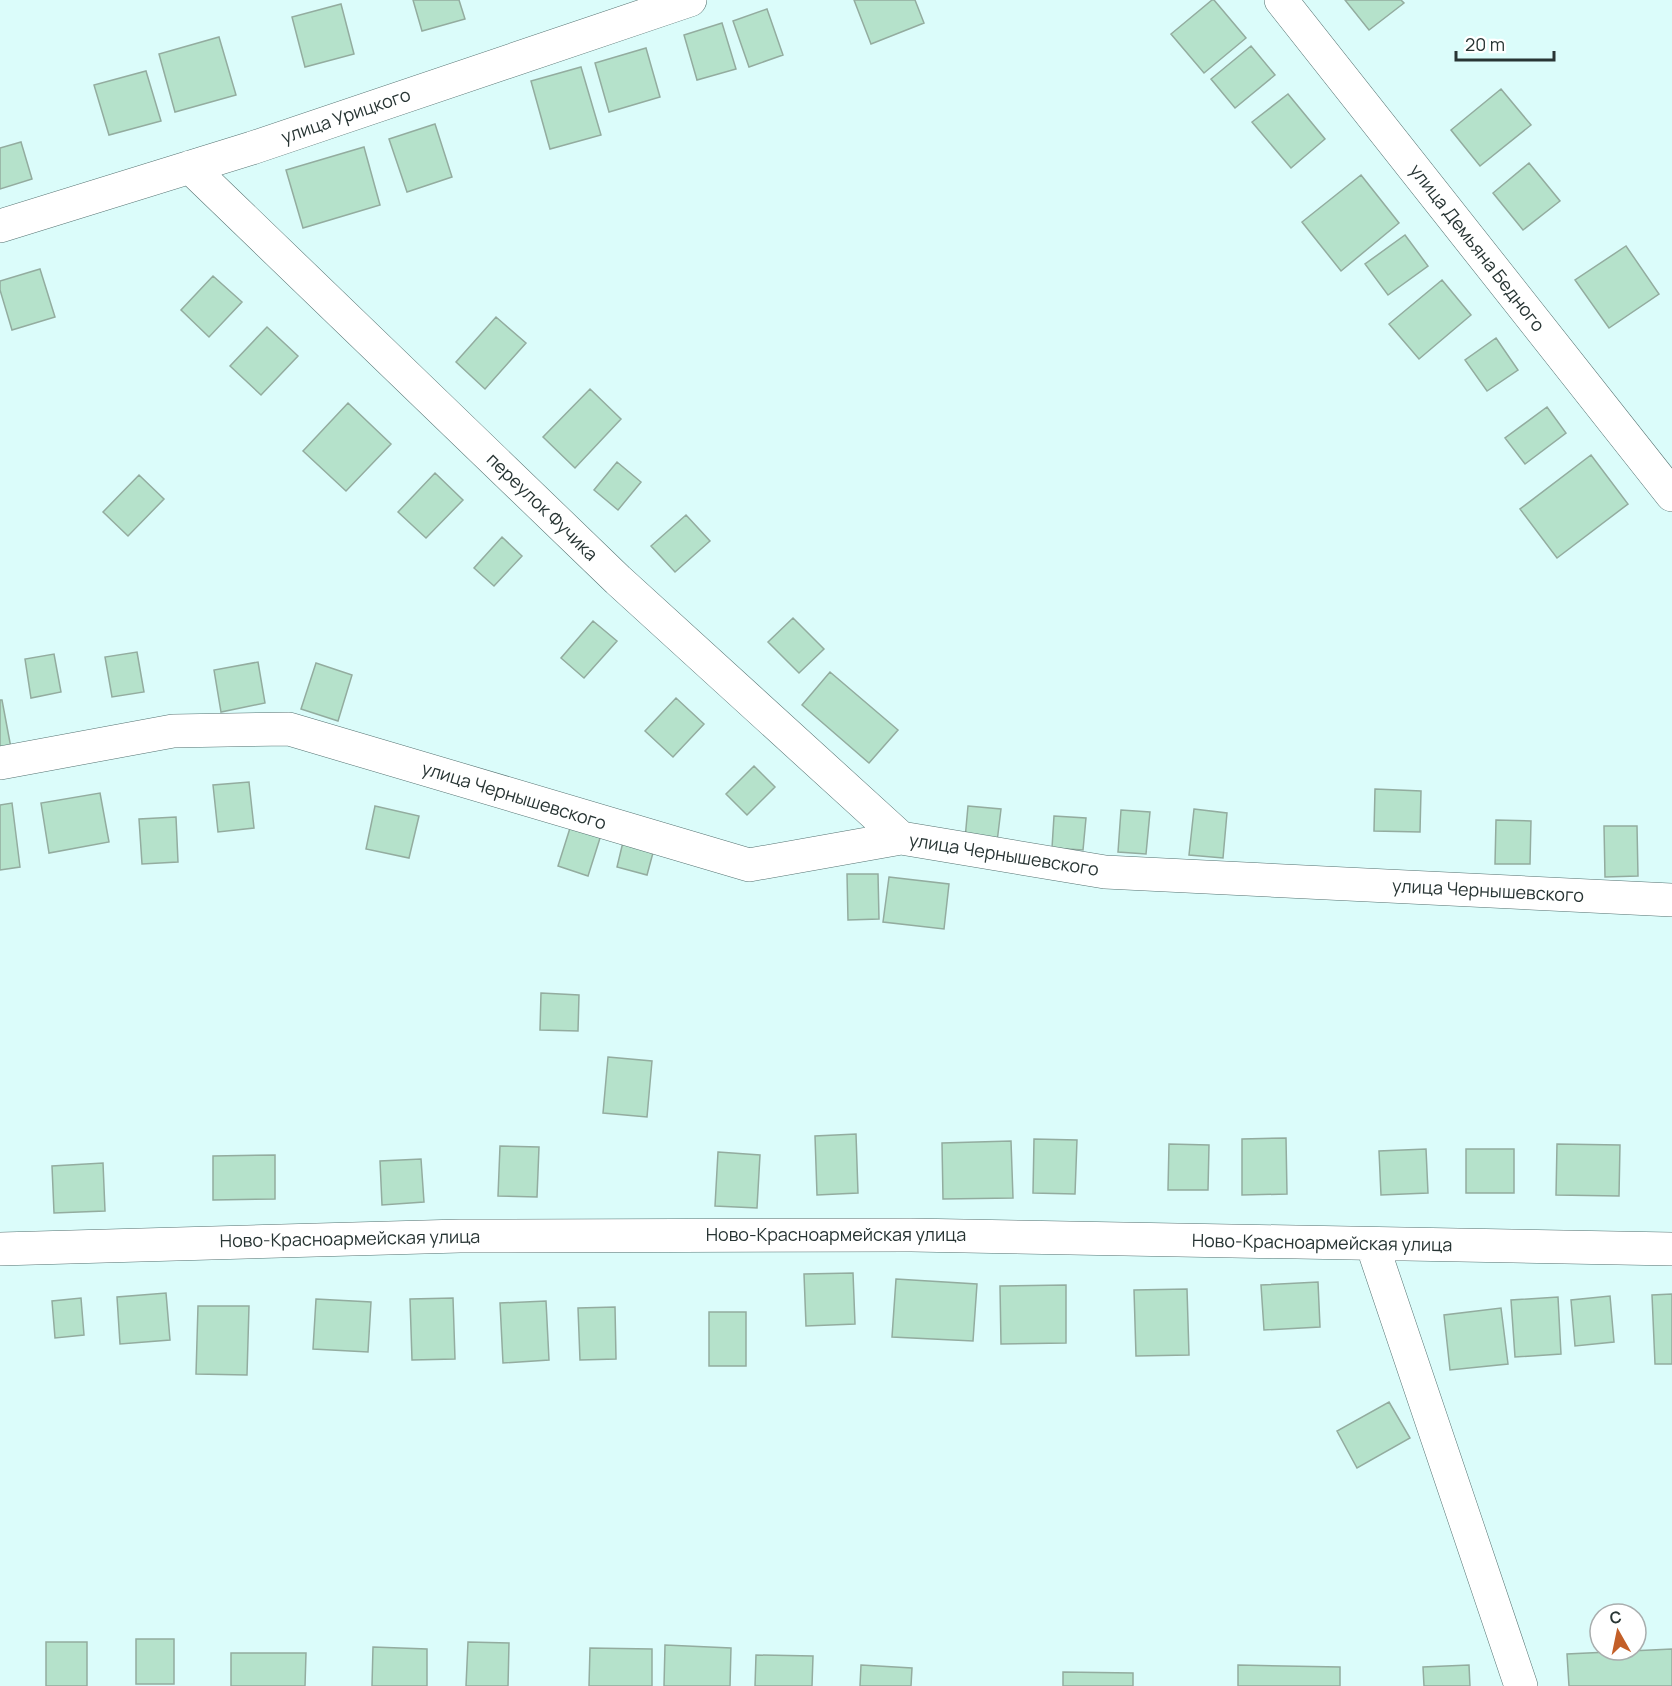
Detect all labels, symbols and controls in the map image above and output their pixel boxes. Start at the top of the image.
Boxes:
scale bar [1456,24,1554,62]
text: 20 m [1465,32,1505,56]
street label: улица Урицкого [278,82,413,148]
street label: улица Демьяна Бедного [1405,159,1551,336]
street label: переулок Фучика [482,447,603,566]
street label: улица Чернышевского [419,756,610,835]
street label: улица Чернышевского [907,827,1101,881]
street label: улица Чернышевского [1392,873,1585,907]
street label: Ново-Красноармейская улица [706,1222,966,1246]
street label: Ново-Красноармейская улица [220,1224,480,1252]
street label: Ново-Красноармейская улица [1192,1228,1452,1256]
north arrow [1588,1602,1648,1662]
text: С [1608,1605,1623,1629]

